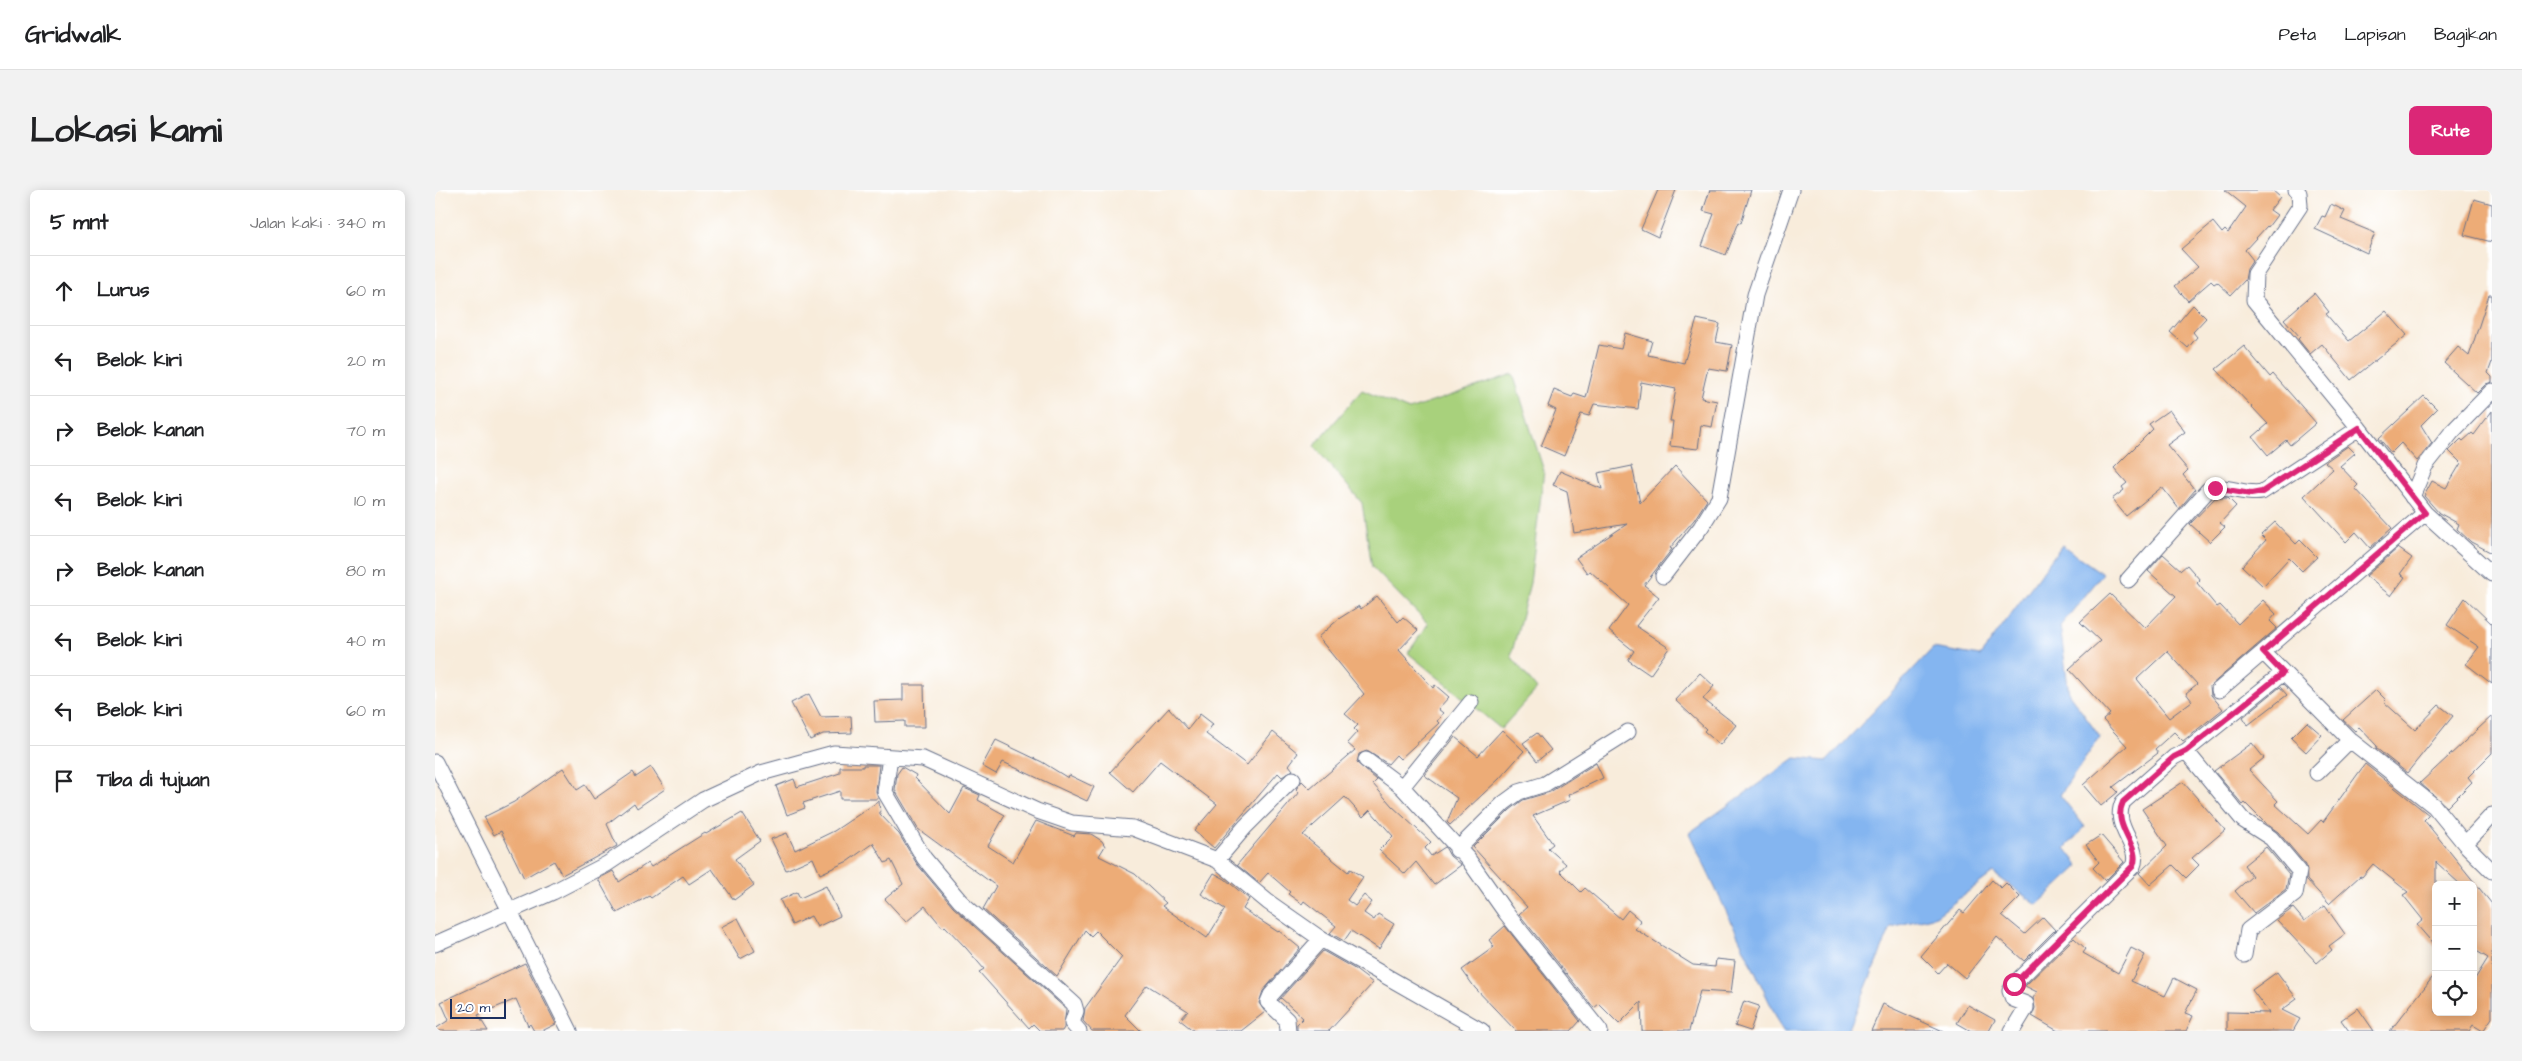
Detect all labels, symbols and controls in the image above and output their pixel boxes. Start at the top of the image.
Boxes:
text: Gridwalk [25,18,121,52]
text: Peta [2279,22,2316,47]
text: Lapisan [2344,22,2406,47]
text: Bagikan [2434,22,2497,47]
text: Lokasi kami [30,106,222,155]
button: Rute [2409,106,2492,155]
text: 5 mnt [50,208,109,237]
text: Jalan kaki · 340 m [250,212,385,234]
icon: ahead [50,277,78,305]
text: Lurus [97,277,149,304]
text: 60 m [346,280,385,302]
icon: left [50,347,78,375]
text: Belok kiri [97,347,182,374]
text: 20 m [347,350,385,372]
icon: right [50,417,78,445]
text: Belok kanan [97,417,204,444]
text: 70 m [346,420,385,442]
route end [2204,477,2227,500]
icon: left [50,487,78,515]
text: Belok kiri [97,487,182,514]
text: 10 m [354,490,385,512]
icon: right [50,557,78,585]
text: Belok kanan [97,557,204,584]
text: 80 m [346,560,385,582]
icon: left [50,627,78,655]
text: Belok kiri [97,627,182,654]
text: 40 m [345,630,385,652]
icon: left [50,697,78,725]
text: Belok kiri [97,697,182,724]
text: 60 m [346,700,385,722]
icon: arrive [50,767,78,795]
text: Tiba di tujuan [97,767,209,794]
map controls [2432,881,2477,1016]
button: + [2432,881,2477,926]
button: − [2432,926,2477,971]
button: locate [2432,971,2477,1016]
route start [2003,973,2026,996]
scale bar [450,996,506,1019]
text: 20 m [457,998,490,1018]

